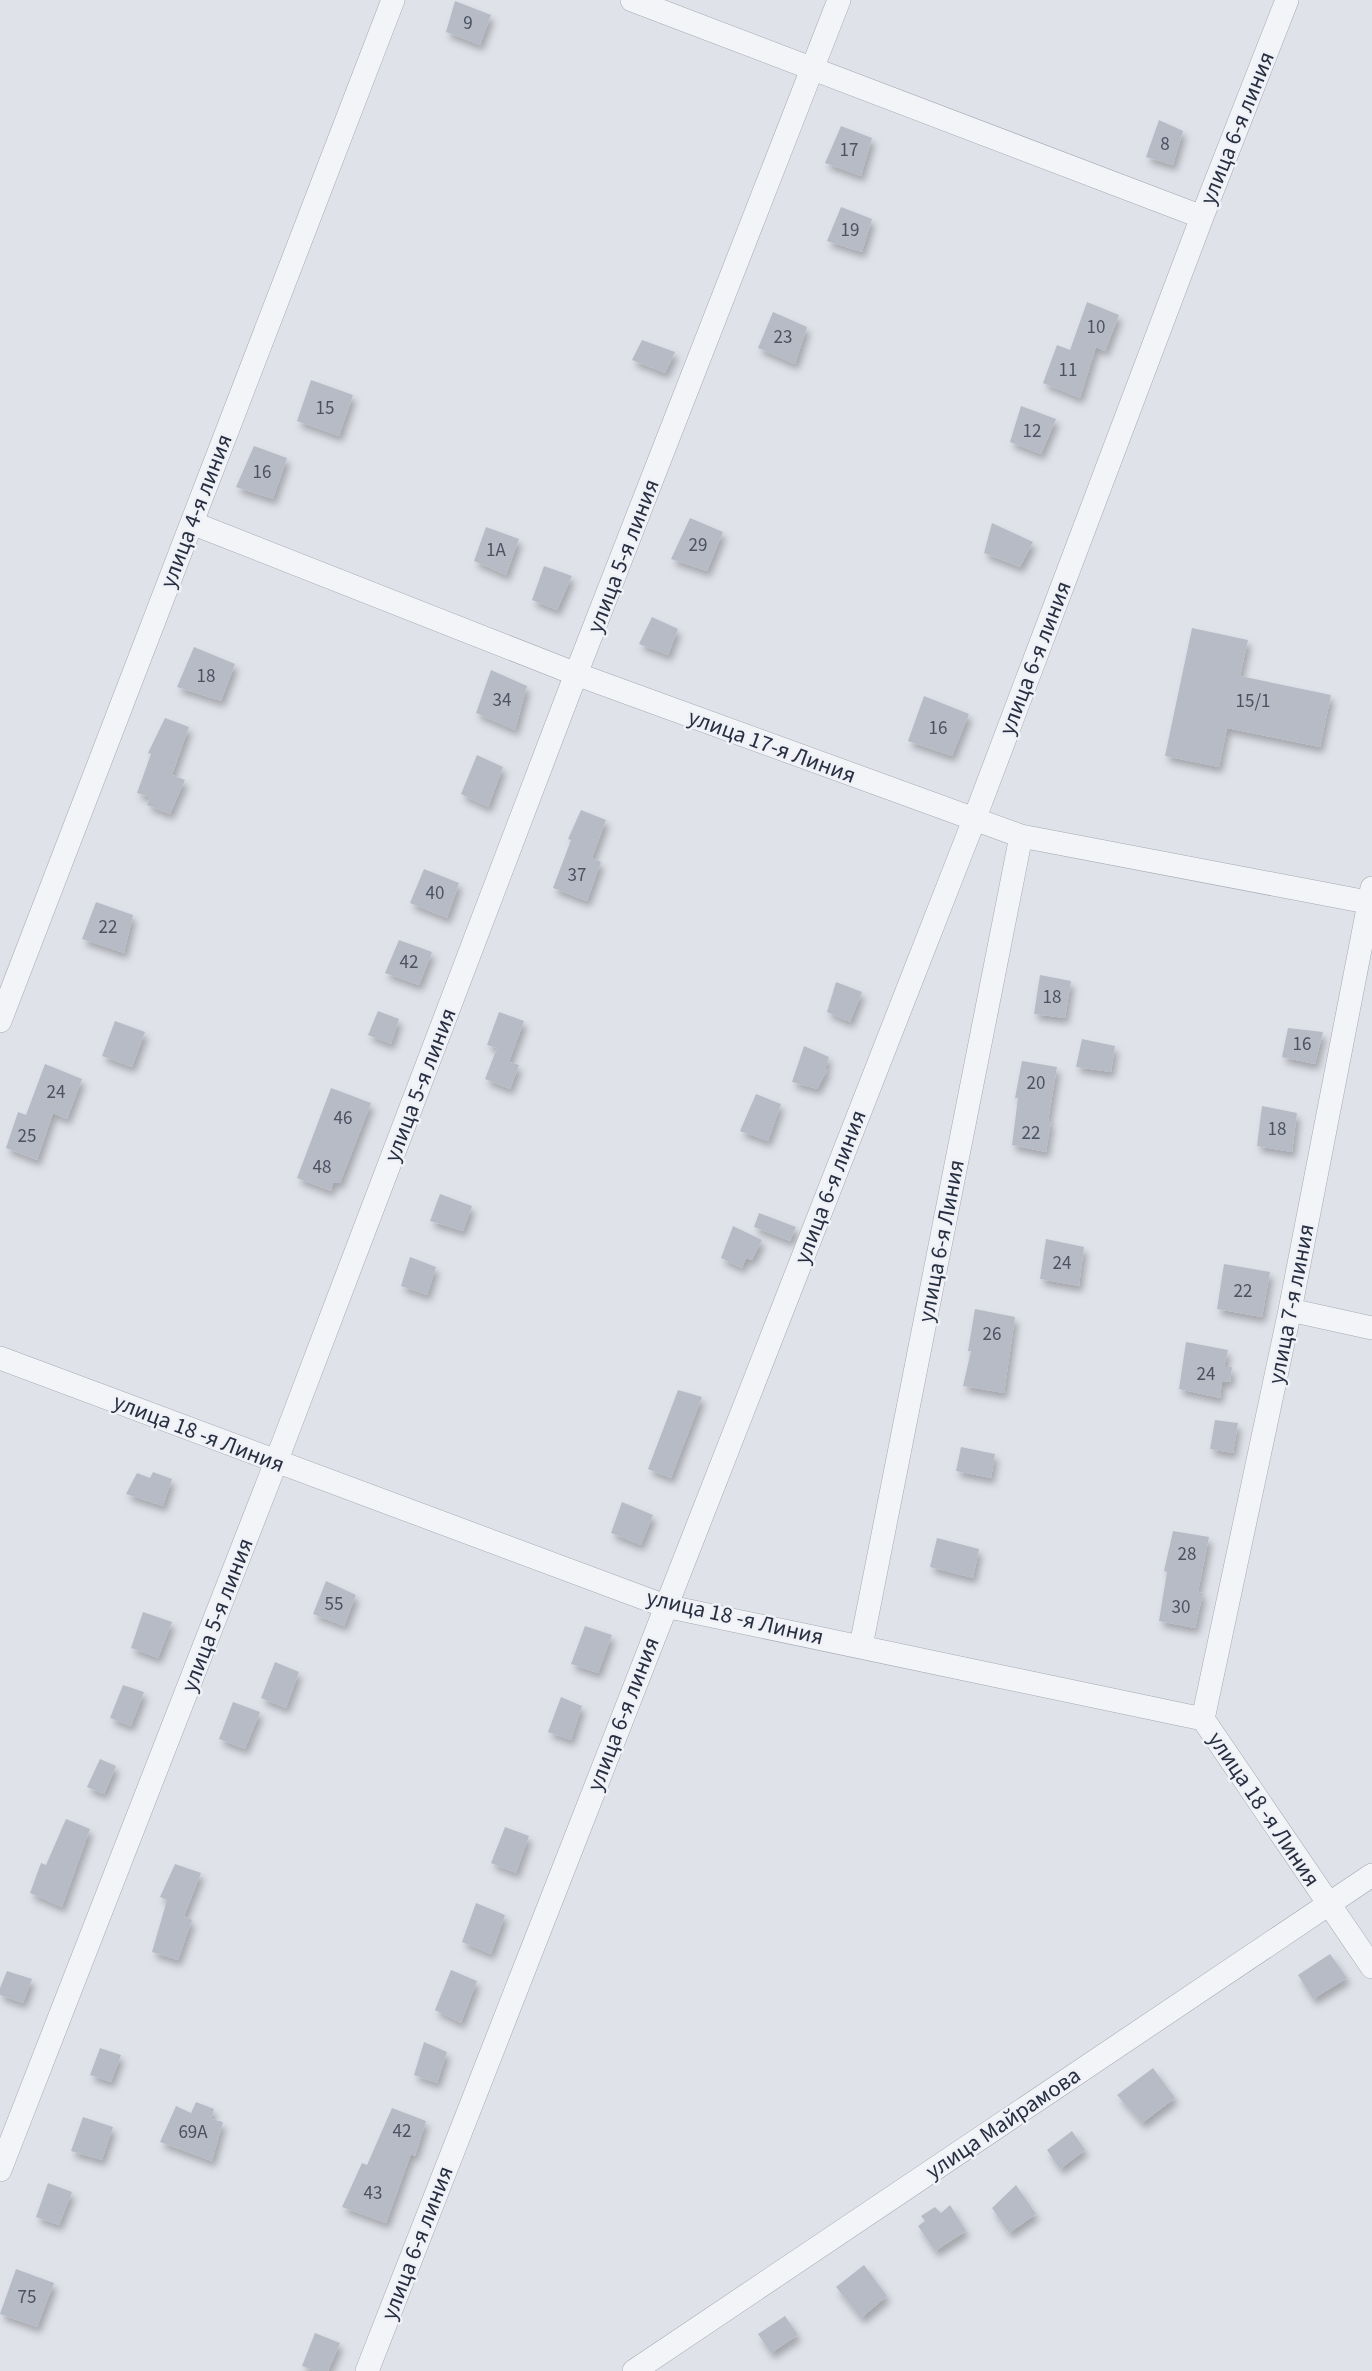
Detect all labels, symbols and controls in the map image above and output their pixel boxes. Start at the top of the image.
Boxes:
house number: 9 [463,10,473,37]
street label: улица 6-я линия [1191,46,1283,210]
house number: 8 [1160,131,1170,158]
house number: 17 [840,137,858,164]
house number: 19 [841,217,859,244]
house number: 10 [1087,314,1105,341]
house number: 23 [774,324,792,351]
house number: 11 [1059,357,1077,384]
house number: 15 [316,395,334,422]
house number: 12 [1023,418,1041,445]
street label: улица 4-я линия [151,429,241,593]
house number: 16 [253,459,271,486]
street label: улица 5-я линия [578,474,668,638]
house number: 29 [689,532,707,559]
house number: 1А [486,537,507,564]
street label: улица 6-я линия [990,576,1080,740]
house number: 18 [197,663,215,690]
house number: 34 [493,687,511,714]
house number: 15/1 [1236,688,1270,715]
street label: улица 17-я Линия [683,700,861,792]
house number: 16 [929,715,947,742]
house number: 37 [568,862,586,889]
house number: 40 [426,880,444,907]
house number: 22 [99,914,117,941]
house number: 42 [400,949,418,976]
house number: 18 [1043,984,1061,1011]
street label: улица 5-я линия [375,1003,465,1167]
house number: 16 [1293,1031,1311,1058]
house number: 20 [1027,1070,1045,1097]
house number: 24 [47,1079,65,1106]
house number: 46 [334,1105,352,1132]
street label: улица 6-я линия [785,1105,875,1269]
house number: 18 [1268,1116,1286,1143]
house number: 22 [1022,1120,1040,1147]
house number: 25 [18,1123,36,1150]
house number: 48 [313,1154,331,1181]
street label: улица 6-я Линия [909,1157,973,1325]
street label: улица 7-я линия [1259,1221,1323,1387]
house number: 24 [1053,1250,1071,1277]
house number: 22 [1234,1278,1252,1305]
house number: 26 [983,1321,1001,1348]
house number: 24 [1197,1361,1215,1388]
street label: улица 18 -я Линия [109,1385,289,1481]
street label: улица 5-я линия [172,1533,262,1697]
house number: 28 [1178,1541,1196,1568]
street label: улица 18 -я Линия [643,1581,827,1653]
house number: 55 [325,1591,343,1618]
house number: 30 [1172,1594,1190,1621]
street label: улица 6-я линия [578,1632,668,1796]
street label: улица 18 -я Линия [1200,1725,1328,1893]
street label: улица Майрамова [919,2059,1087,2187]
house number: 42 [393,2118,411,2145]
house number: 69А [178,2119,208,2146]
street label: улица 6-я линия [372,2161,462,2325]
house number: 43 [364,2180,382,2207]
house number: 75 [18,2284,36,2311]

